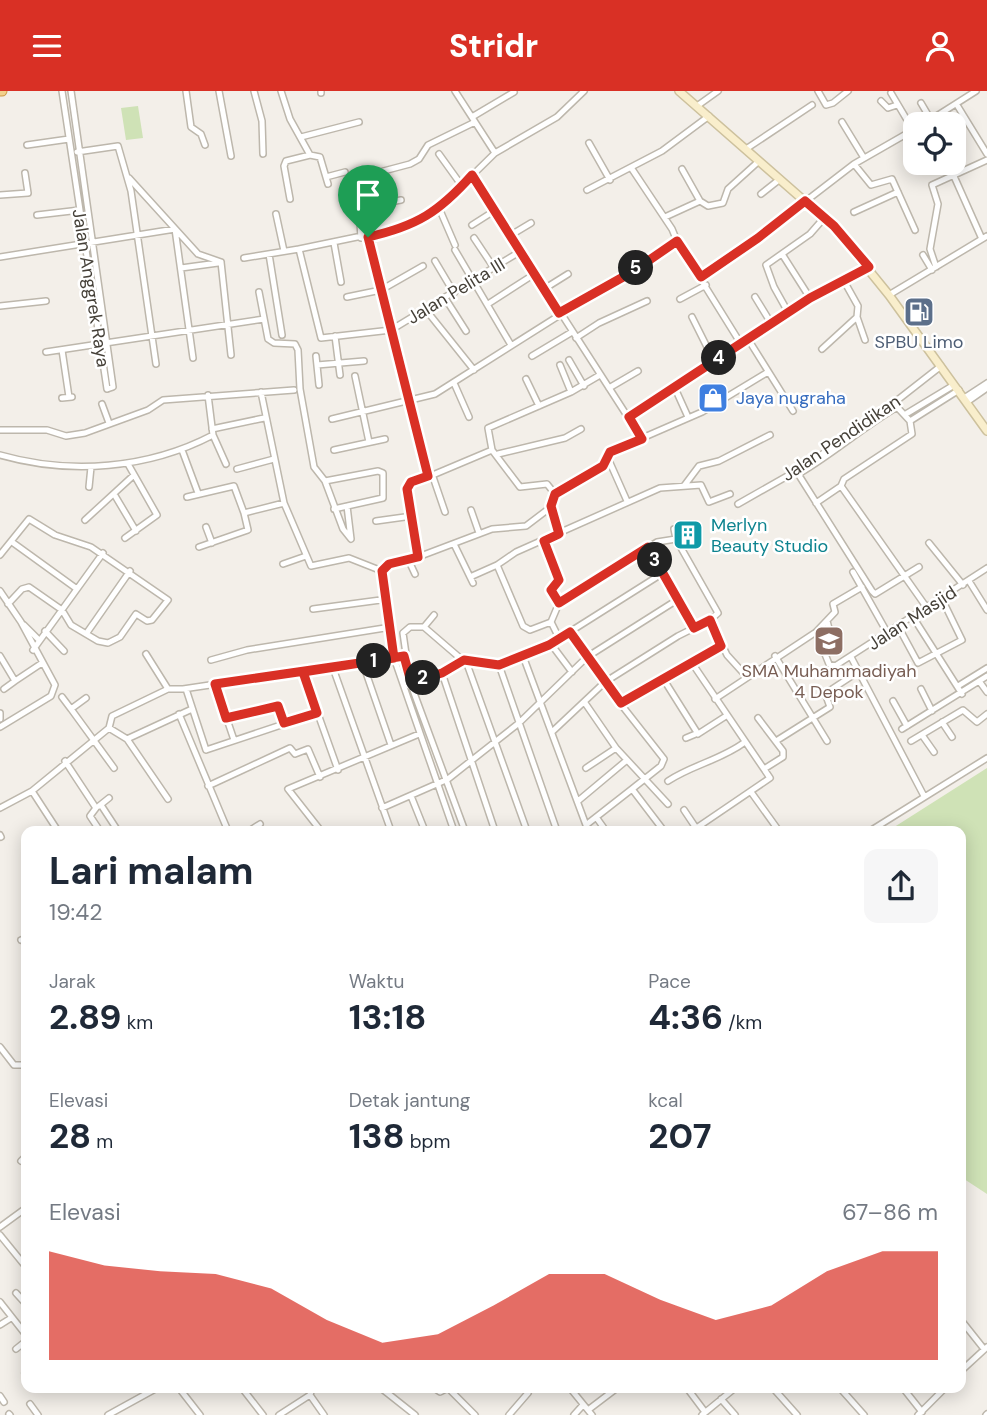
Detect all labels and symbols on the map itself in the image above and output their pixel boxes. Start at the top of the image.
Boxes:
pin [338,165,398,237]
street label: Jalan Anggrek Raya [67,207,115,369]
pin: 5 [618,251,654,285]
street label: Jalan Pelita III [402,252,510,330]
fuel station icon: SPBU Limo [902,295,936,329]
place label: SPBU Limo [875,330,963,354]
pin: 4 [702,341,736,375]
shop icon: Jaya nugraha [696,381,730,415]
place label: Jaya nugraha [736,386,846,410]
street label: Jalan Pendidikan [777,389,905,487]
place label: Merlyn Beauty Studio [711,513,828,558]
building icon: Merlyn Beauty Studio [671,518,705,552]
pin: 3 [638,543,672,577]
street label: Jalan Masjid [863,580,961,656]
school or university icon: SMA Muhammadiyah 4 Depok [812,624,846,658]
pin: 1 [356,643,392,679]
place label: SMA Muhammadiyah 4 Depok [742,659,916,704]
pin: 2 [406,661,440,695]

